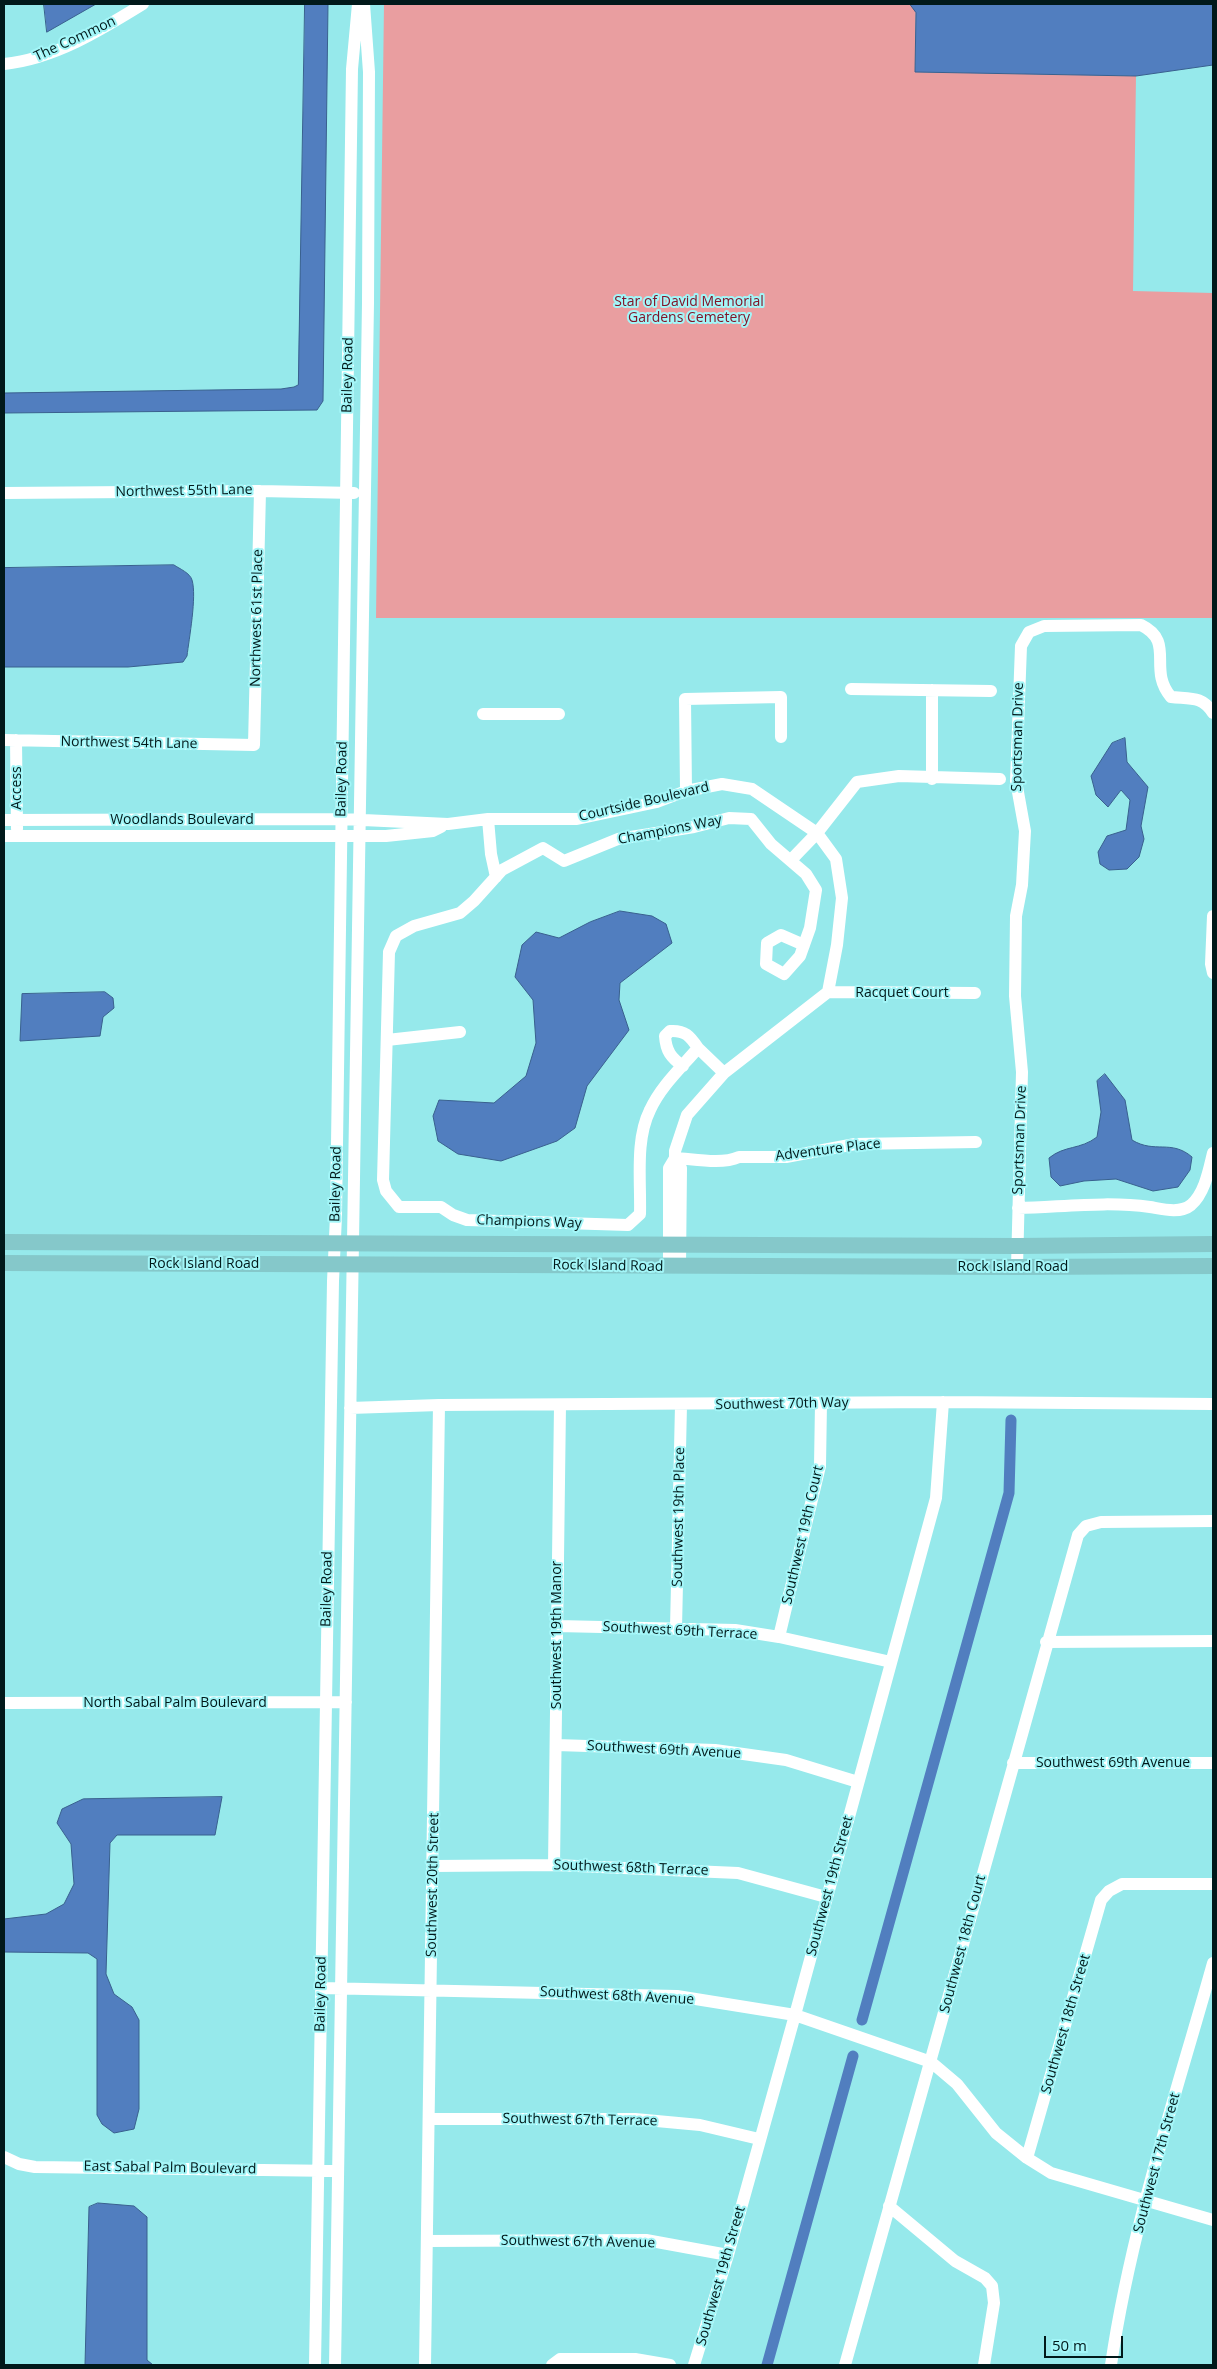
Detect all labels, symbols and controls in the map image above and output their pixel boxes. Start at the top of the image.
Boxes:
street label: The Common [32,13,118,65]
park label: Star of David Memorial Gardens Cemetery [614,294,764,326]
street label: Bailey Road [339,337,357,413]
street label: Northwest 55th Lane [115,481,253,501]
street label: Northwest 61st Place [247,549,267,687]
street label: Sportsman Drive [1009,682,1027,792]
street label: Northwest 54th Lane [60,733,198,753]
street label: Bailey Road [333,741,351,817]
street label: Access [9,766,25,810]
street label: Courtside Boulevard [577,779,711,825]
street label: Woodlands Boulevard [110,812,254,828]
street label: Champions Way [617,812,723,848]
street label: Racquet Court [855,985,949,1001]
street label: Sportsman Drive [1010,1085,1030,1195]
street label: Adventure Place [774,1135,882,1165]
street label: Bailey Road [327,1146,345,1222]
street label: Champions Way [476,1212,582,1232]
street label: Rock Island Road [149,1256,259,1272]
street label: Rock Island Road [552,1257,664,1275]
street label: Rock Island Road [958,1259,1068,1275]
street label: Southwest 70th Way [715,1394,849,1414]
street label: Southwest 19th Place [669,1447,689,1587]
street label: Southwest 19th Court [779,1464,827,1606]
street label: Bailey Road [318,1551,336,1627]
street label: Southwest 19th Manor [549,1561,565,1709]
street label: Southwest 69th Terrace [602,1619,758,1643]
street label: North Sabal Palm Boulevard [83,1695,267,1711]
street label: Southwest 69th Avenue [587,1738,741,1762]
street label: Southwest 69th Avenue [1036,1755,1190,1771]
street label: Southwest 20th Street [423,1813,443,1957]
street label: Southwest 19th Street [803,1814,857,1958]
street label: Southwest 68th Terrace [553,1857,709,1879]
street label: Southwest 18th Court [937,1873,989,2015]
street label: Southwest 18th Street [1038,1952,1094,2096]
street label: Bailey Road [312,1956,330,2032]
street label: Southwest 68th Avenue [540,1984,694,2008]
street label: Southwest 17th Street [1130,2091,1184,2235]
street label: Southwest 67th Terrace [502,2110,658,2130]
street label: East Sabal Palm Boulevard [84,2158,256,2178]
street label: Southwest 19th Street [693,2204,749,2348]
street label: Southwest 67th Avenue [501,2232,655,2252]
scale bar [1047,2326,1126,2358]
text: 50 m [1052,2335,1087,2355]

